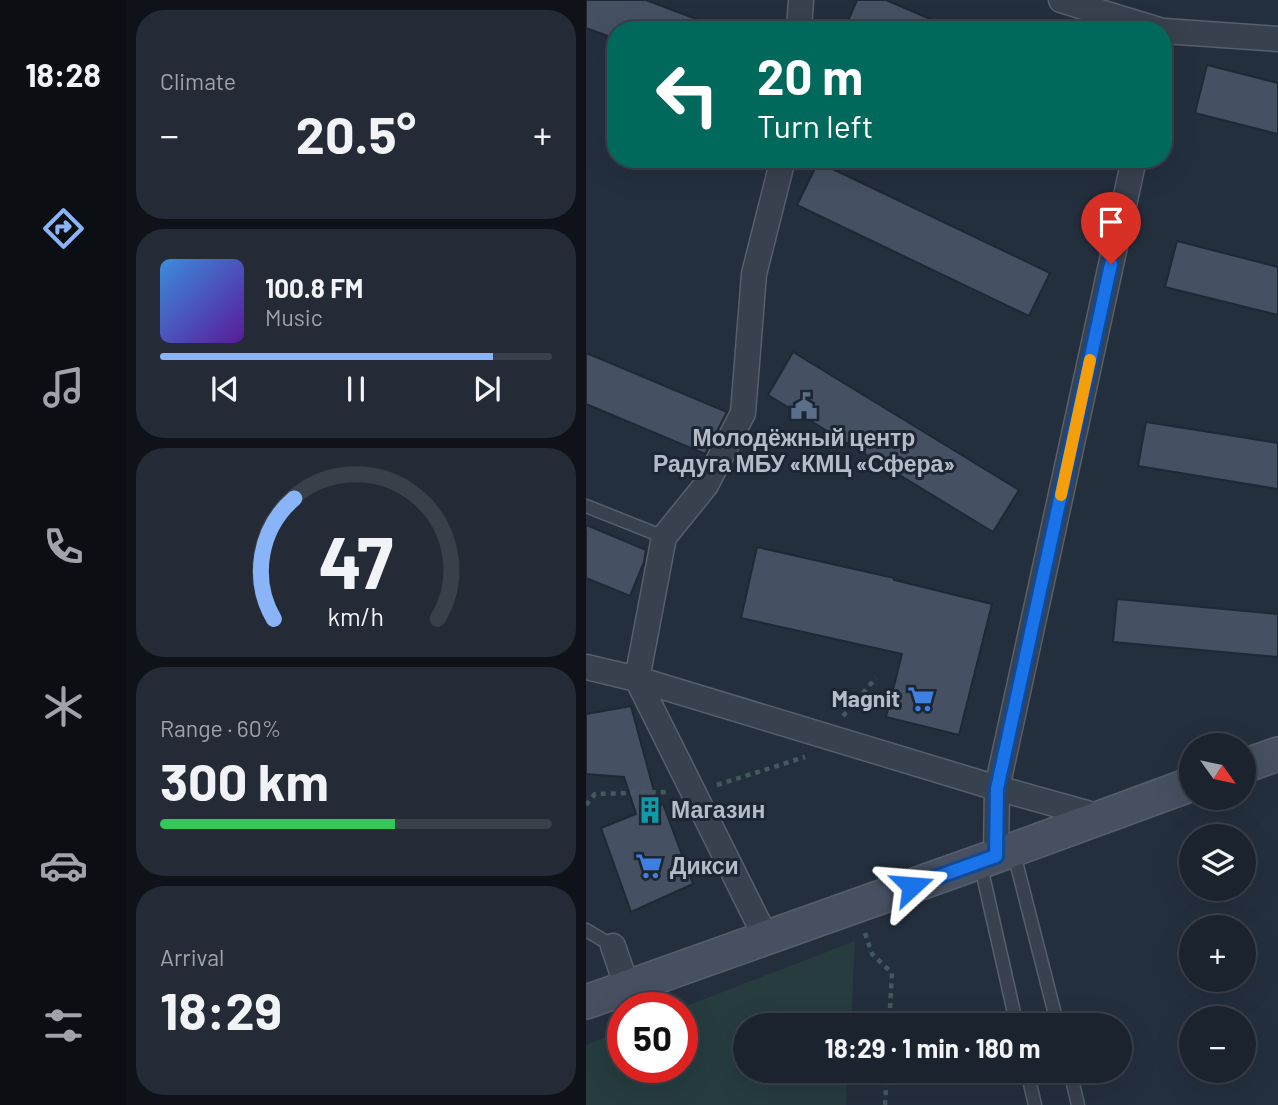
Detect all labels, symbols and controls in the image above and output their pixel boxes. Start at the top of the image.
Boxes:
text: 20 m [757,46,863,105]
icon: left [642,49,733,140]
text: 18:28 [25,55,101,93]
text: Climate [160,67,236,95]
text: 20.5° [296,102,416,164]
text: Turn left [757,106,874,144]
text: − [160,111,179,157]
text: + [533,111,552,157]
pin [1081,192,1141,264]
icon: arrive [1092,203,1130,241]
icon: directions [39,204,88,253]
text: 100.8 FM [265,272,363,303]
text: Music [265,303,323,331]
icon: music [39,363,88,412]
icon: previous [206,370,244,408]
icon: pause [337,370,375,408]
icon: next [468,370,506,408]
public building icon: Молодёжный центр Радуга МБУ «КМЦ «Сфера» [789,391,819,421]
place label: Молодёжный центр Радуга МБУ «КМЦ «Сфера» [653,423,955,477]
text: 47 [319,516,393,604]
icon: phone [39,522,88,571]
text: km/h [328,600,384,630]
icon: climate [39,682,88,731]
place label: Magnit [831,684,900,712]
supermarket icon: Magnit [906,684,936,714]
text: Range · 60% [160,714,281,742]
north arrow [1179,733,1256,810]
map controls [1179,733,1256,1083]
text: 300 km [160,749,329,811]
building icon: Магазин [635,795,665,825]
place label: Магазин [671,795,765,823]
button: layers [1179,824,1256,901]
icon: car [39,841,88,890]
position arrow [875,849,949,923]
supermarket icon: Дикси [634,851,664,881]
place label: Дикси [670,851,739,879]
button: + [1179,915,1256,992]
text: Arrival [160,943,224,971]
text: 18:29 [160,978,282,1040]
speed limit sign: 50 [607,992,698,1083]
icon: filters [39,1001,88,1050]
button: − [1179,1006,1256,1083]
text: 18:29 · 1 min · 180 m [824,1032,1041,1063]

